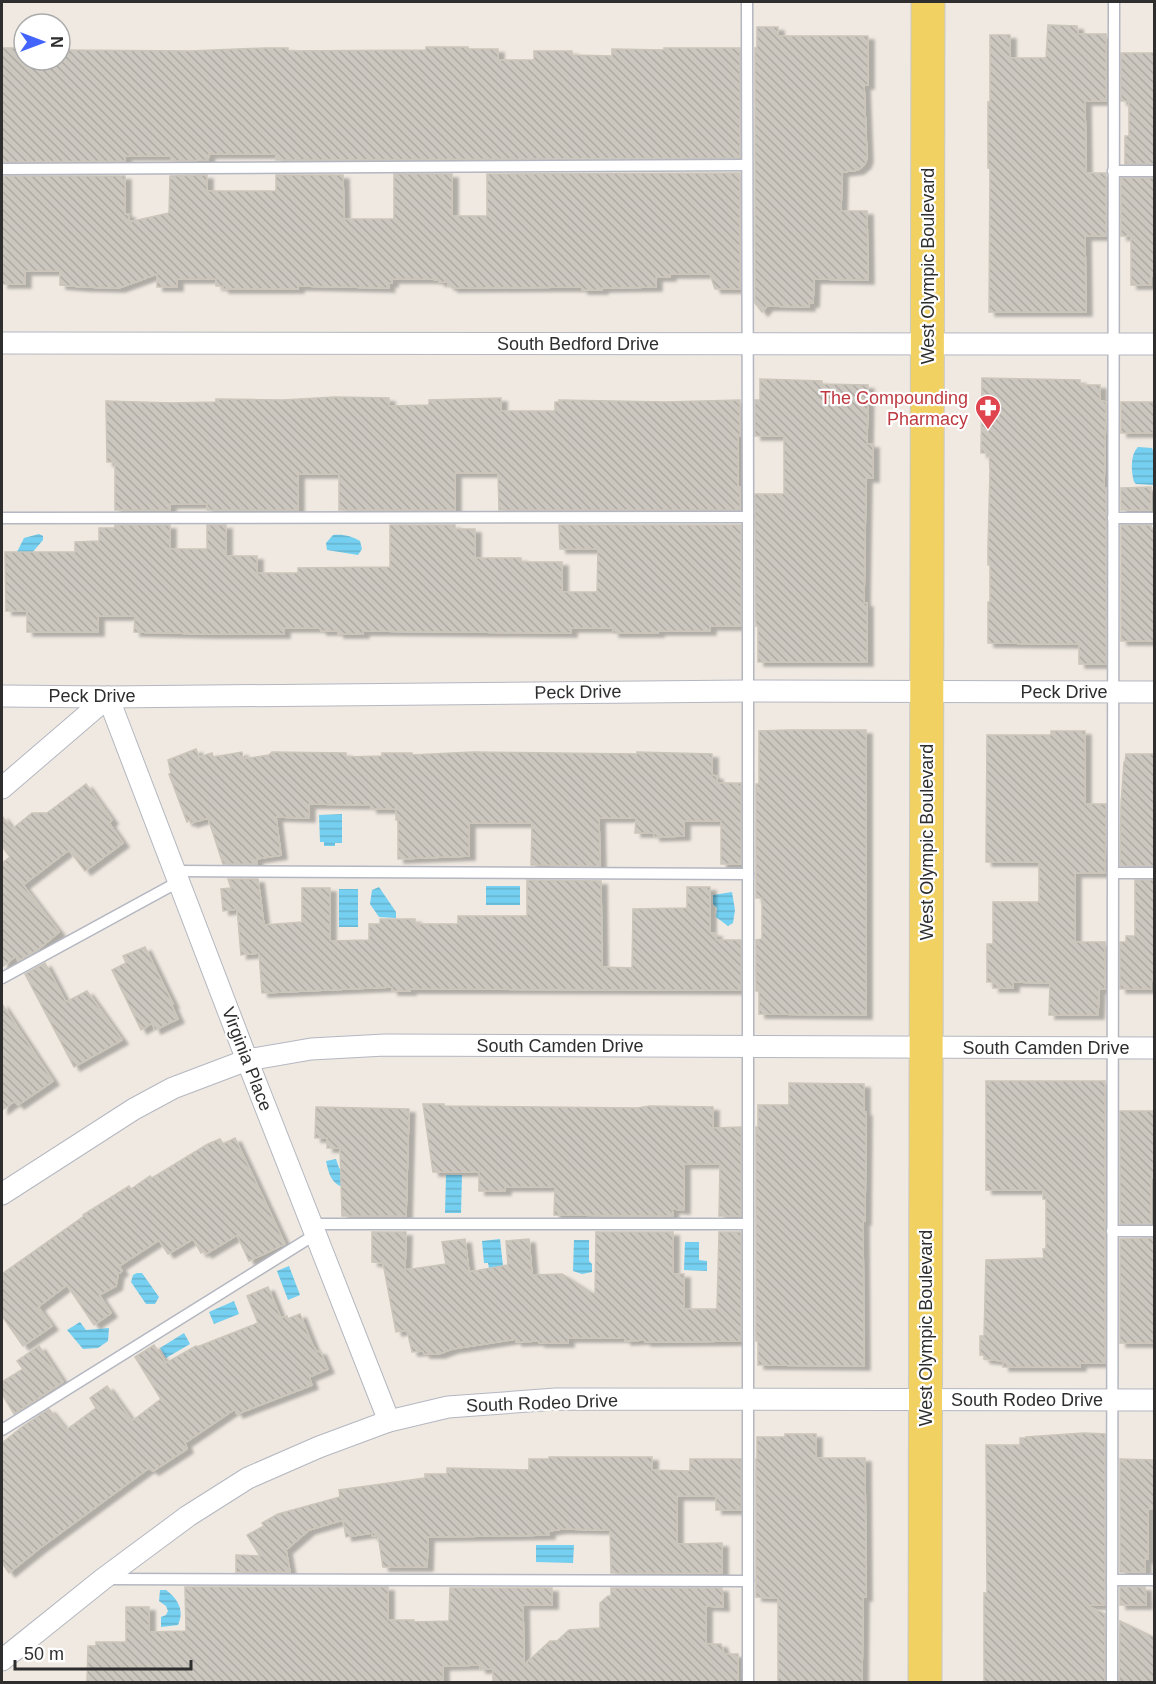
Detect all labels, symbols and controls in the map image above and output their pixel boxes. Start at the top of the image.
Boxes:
north arrow [12,12,72,72]
text: N [48,36,65,48]
street label: West Olympic Boulevard [918,168,938,364]
street label: South Bedford Drive [497,334,659,354]
place label: The Compounding Pharmacy [820,388,968,429]
pharmacy icon: The Compounding Pharmacy [973,393,1003,431]
street label: Peck Drive [534,681,622,703]
street label: Peck Drive [1020,682,1108,702]
street label: Peck Drive [48,686,136,706]
street label: West Olympic Boulevard [917,744,937,940]
street label: Virginia Place [218,1004,276,1114]
street label: South Camden Drive [476,1036,644,1056]
street label: South Camden Drive [962,1038,1130,1058]
street label: West Olympic Boulevard [916,1230,936,1426]
street label: South Rodeo Drive [466,1390,618,1416]
street label: South Rodeo Drive [951,1390,1103,1410]
scale bar [15,1633,190,1671]
text: 50 m [24,1644,64,1664]

